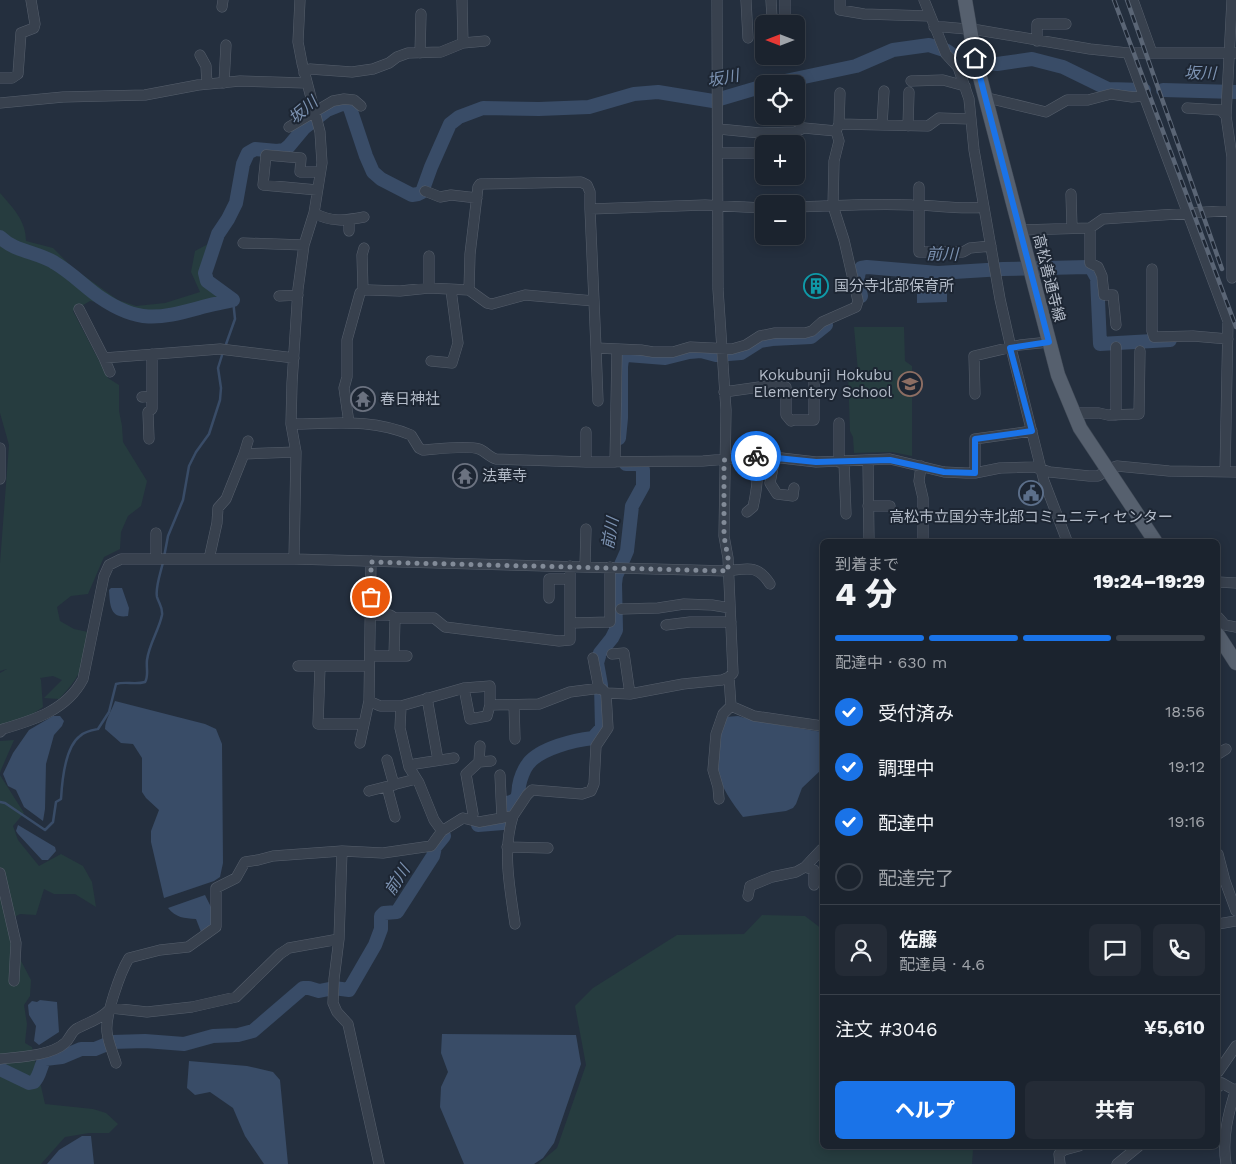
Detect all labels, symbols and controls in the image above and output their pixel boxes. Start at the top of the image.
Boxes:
north arrow [755,15,805,65]
map controls [755,15,805,245]
pin [954,37,996,79]
icon: home [961,44,989,72]
water label: 坂川 [1184,63,1218,83]
water label: 坂川 [705,65,742,90]
button: locate [755,75,805,125]
water label: 坂川 [285,91,323,128]
button: + [755,135,805,185]
button: − [755,195,805,245]
street label: 高松善通寺線 [1029,232,1069,324]
water label: 前川 [926,244,960,264]
building icon: 国分寺北部保育所 [803,273,829,299]
place label: 国分寺北部保育所 [834,277,954,295]
place label: Kokubunji Hokubu Elementery School [754,366,892,401]
school or university icon: Kokubunji Hokubu Elementery School [897,371,923,397]
temple icon: 春日神社 [350,386,376,412]
place label: 春日神社 [380,390,440,408]
courier [731,431,781,481]
icon: bike [742,442,770,470]
temple icon: 法華寺 [452,463,478,489]
place label: 法華寺 [482,467,527,485]
public building icon: 高松市立国分寺北部コミュニティセンター [1018,480,1044,506]
place label: 高松市立国分寺北部コミュニティセンター [889,508,1173,526]
water label: 前川 [598,514,622,550]
text: 到着まで [835,555,899,574]
text: 19:24–19:29 [1094,570,1205,593]
text: 4 分 [835,575,897,613]
pin [350,576,392,618]
icon: bag [357,583,385,611]
text: 配達中 · 630 m [835,653,947,672]
icon: check [835,698,863,726]
text: 受付済み [878,702,954,725]
text: 18:56 [1165,702,1205,721]
icon: check [835,753,863,781]
text: 調理中 [878,757,935,780]
text: 19:12 [1169,757,1205,776]
icon: check [835,808,863,836]
text: 配達中 [878,812,935,835]
text: 19:16 [1168,812,1205,831]
water label: 前川 [380,860,415,899]
text: 配達完了 [878,867,954,890]
button: person [835,924,887,976]
button: chat [1089,924,1141,976]
button: phone [1153,924,1205,976]
text: 佐藤 [899,928,937,951]
text: 配達員 · 4.6 [899,955,985,974]
text: ¥5,610 [1144,1016,1205,1039]
text: 注文 #3046 [835,1018,938,1041]
button: ヘルプ [835,1081,1015,1139]
button: 共有 [1025,1081,1205,1139]

